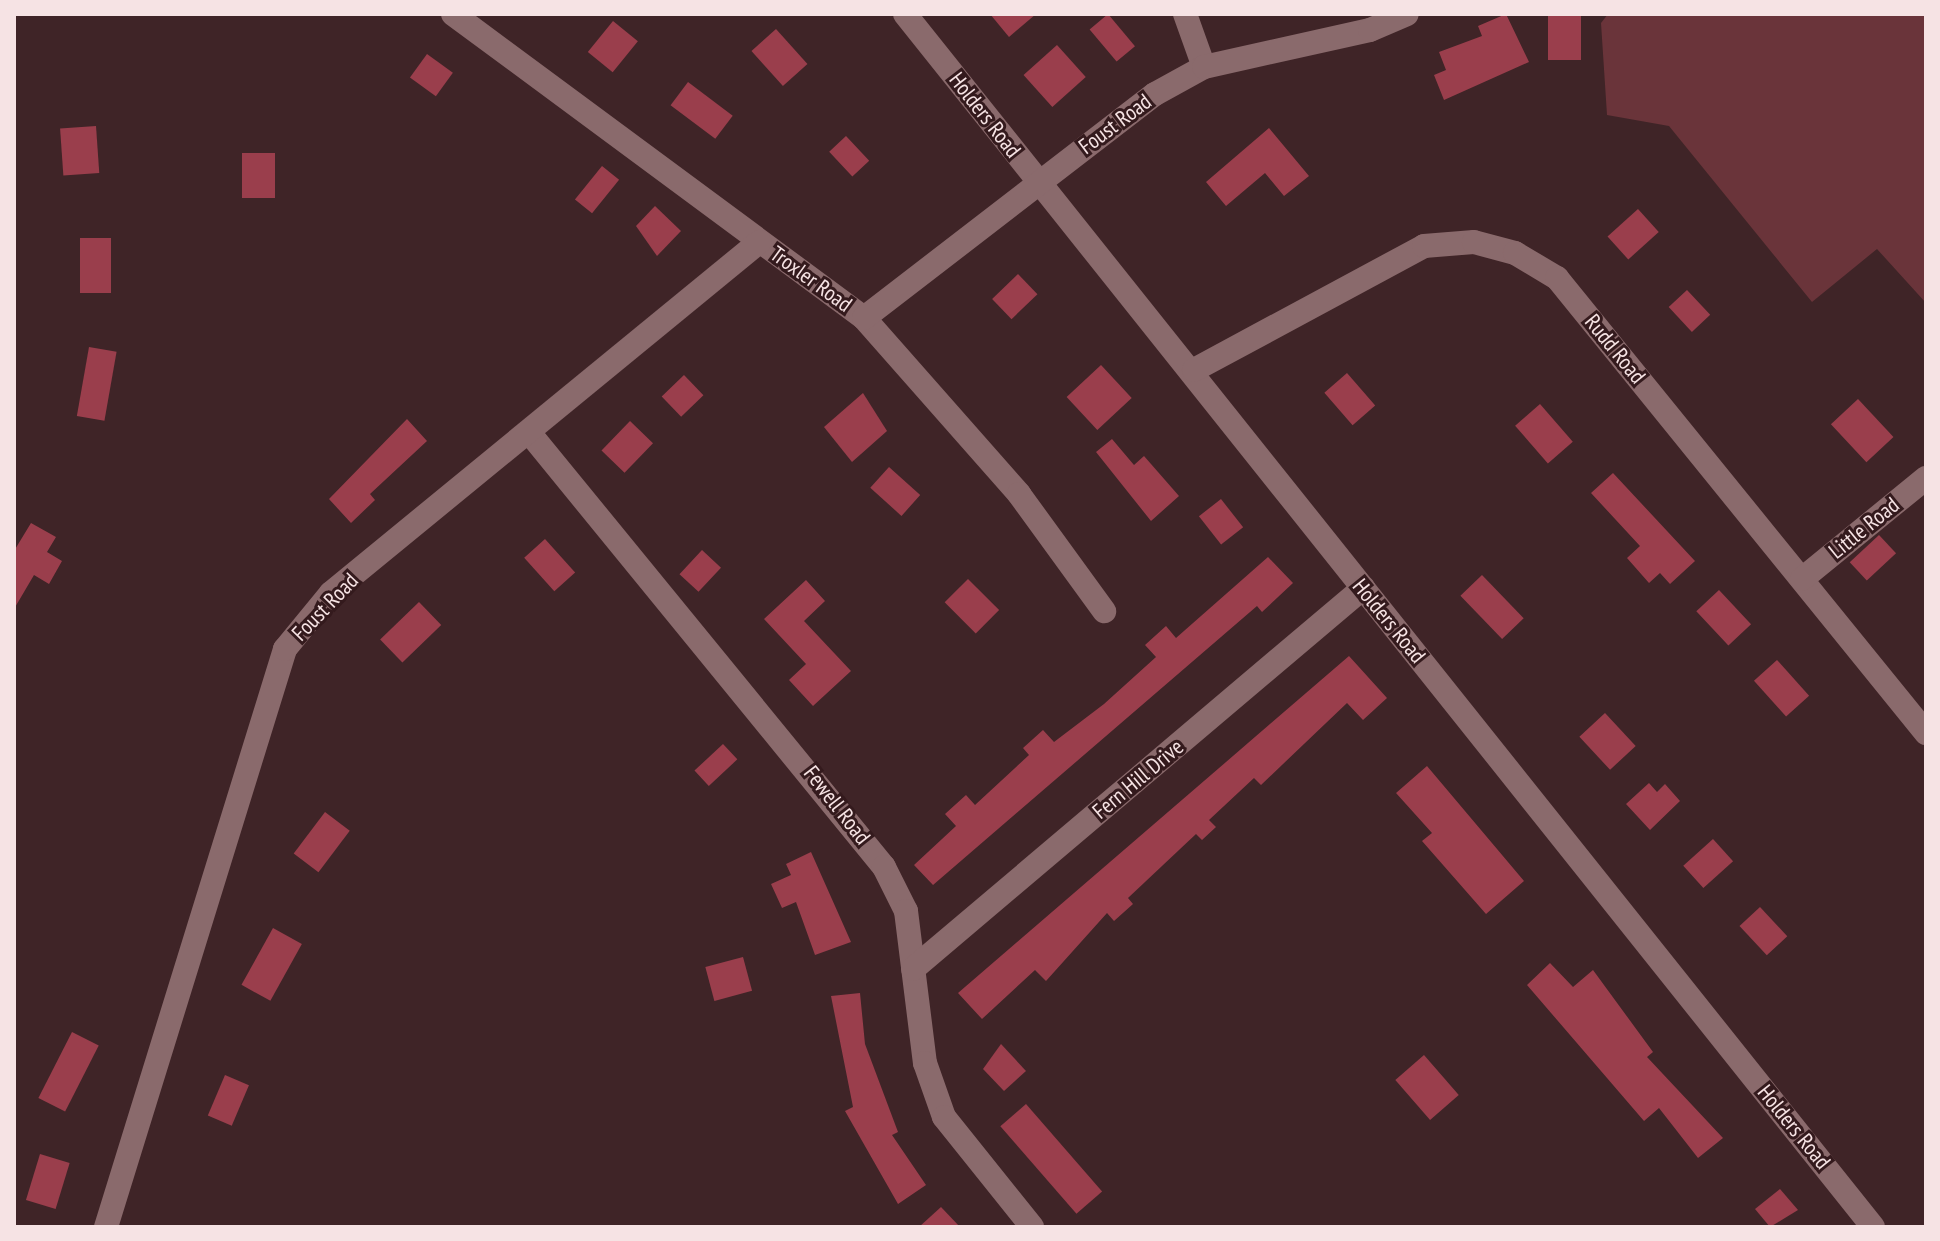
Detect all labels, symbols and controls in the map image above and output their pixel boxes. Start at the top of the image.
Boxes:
street label: Holders Road [944,67,1026,163]
street label: Foust Road [1074,88,1156,160]
street label: Troxler Road [765,241,857,317]
street label: Rudd Road [1579,309,1651,389]
street label: Little Road [1824,492,1904,564]
street label: Foust Road [286,568,364,646]
street label: Holders Road [1347,574,1431,668]
street label: Fern Hill Drive [1087,734,1189,824]
street label: Fewell Road [798,761,876,849]
street label: Holders Road [1752,1080,1836,1174]

